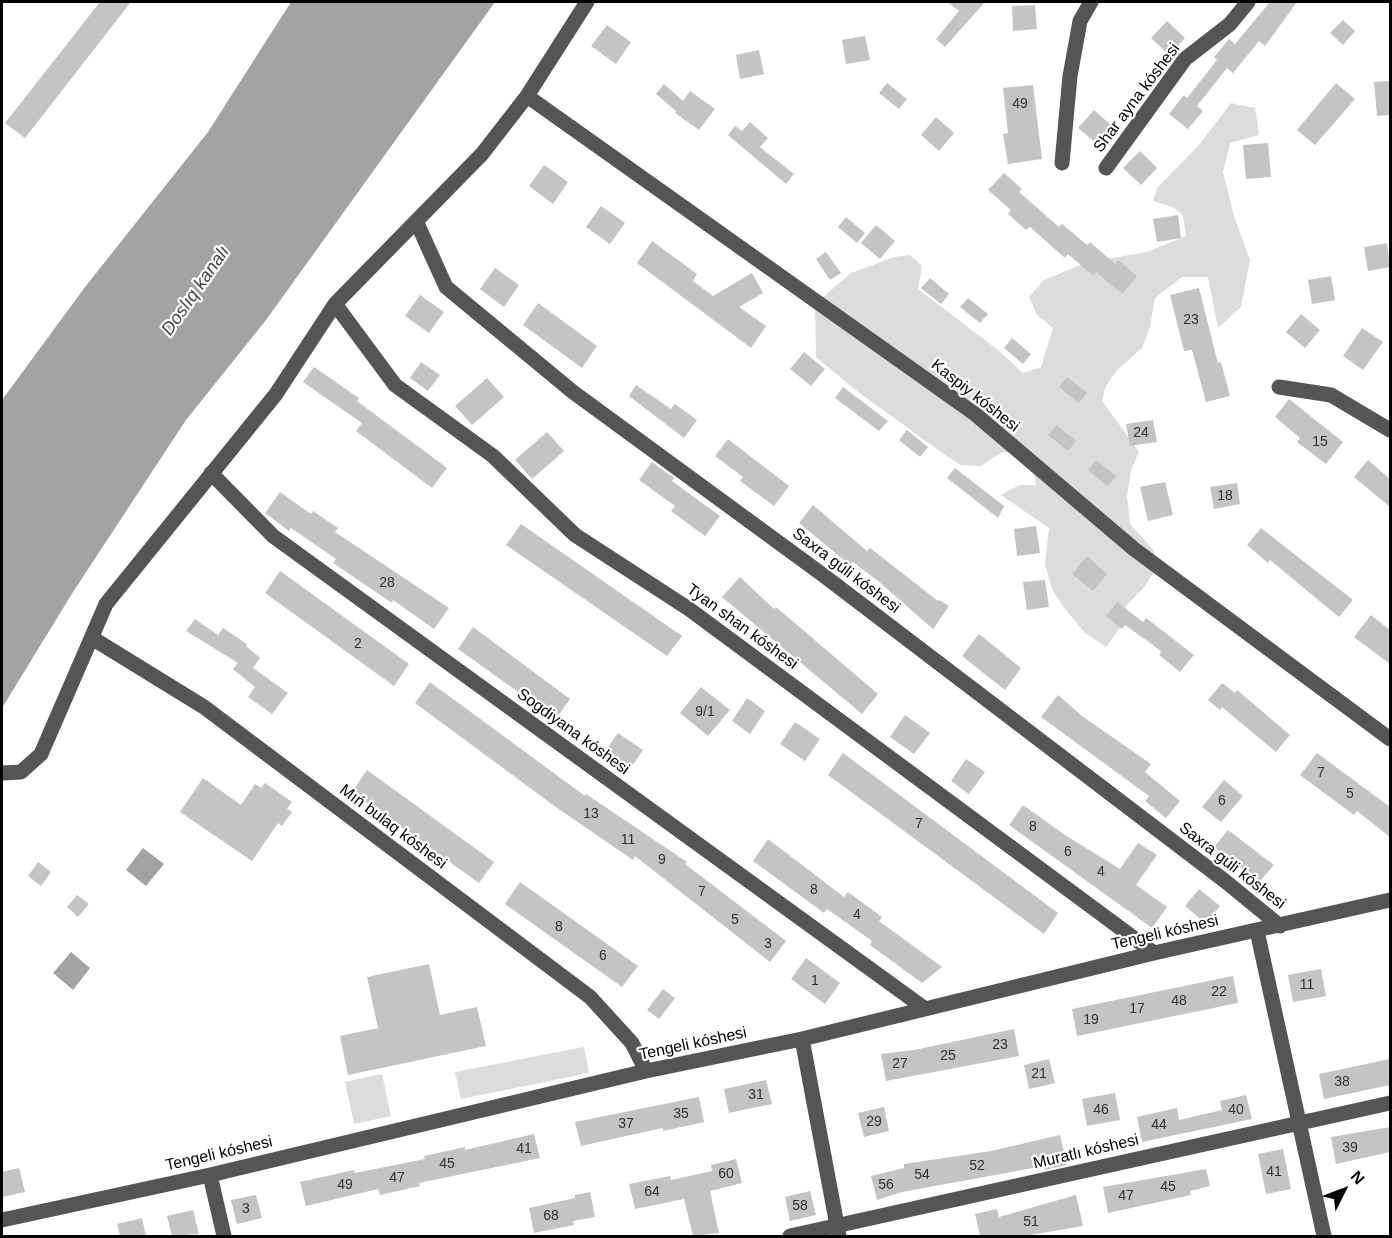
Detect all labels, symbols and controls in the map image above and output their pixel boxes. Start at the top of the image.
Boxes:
street label: Shar ayna kóshesi [1090,40,1184,156]
house number: 49 [1012,96,1028,112]
water label: Doslıq kanalı [157,242,235,340]
house number: 23 [1183,312,1199,328]
street label: Kaspiy kóshesi [927,356,1023,436]
house number: 24 [1133,425,1149,441]
house number: 15 [1312,434,1328,450]
house number: 18 [1217,488,1233,504]
street label: Saxra gúli kóshesi [788,524,904,618]
house number: 28 [379,575,395,591]
street label: Tyan shan kóshesi [683,580,801,674]
house number: 2 [354,636,362,652]
street label: Sogdiyana kóshesi [513,685,633,779]
house number: 9/1 [695,704,715,720]
house number: 7 [1317,765,1325,781]
street label: Mıń bulaq kóshesi [336,781,450,873]
house number: 5 [1346,786,1354,802]
house number: 6 [1218,793,1226,809]
house number: 13 [583,806,599,822]
house number: 7 [915,816,923,832]
street label: Saxra gúli kóshesi [1175,818,1289,914]
house number: 8 [1029,819,1037,835]
house number: 11 [621,832,635,848]
house number: 6 [1064,844,1072,860]
house number: 9 [658,852,666,868]
house number: 4 [1097,864,1105,880]
house number: 8 [810,882,818,898]
house number: 7 [698,884,706,900]
house number: 4 [853,907,861,923]
street label: Tengeli kóshesi [1110,911,1220,955]
house number: 5 [731,912,739,928]
house number: 8 [555,919,563,935]
house number: 3 [764,936,772,952]
house number: 6 [599,948,607,964]
house number: 1 [811,973,819,989]
house number: 11 [1300,977,1314,993]
house number: 22 [1211,984,1227,1000]
house number: 48 [1171,993,1187,1009]
house number: 17 [1129,1001,1145,1017]
house number: 19 [1083,1012,1099,1028]
street label: Tengeli kóshesi [638,1023,748,1065]
house number: 23 [992,1037,1008,1053]
house number: 25 [940,1048,956,1064]
house number: 27 [892,1056,908,1072]
house number: 21 [1031,1066,1047,1082]
house number: 38 [1334,1074,1350,1090]
house number: 31 [748,1087,764,1103]
house number: 46 [1093,1102,1109,1118]
house number: 40 [1228,1102,1244,1118]
house number: 35 [673,1106,689,1122]
house number: 29 [866,1114,882,1130]
house number: 37 [618,1116,634,1132]
house number: 44 [1151,1117,1167,1133]
street label: Muratlı kóshesi [1031,1131,1141,1173]
street label: Tengeli kóshesi [164,1132,274,1176]
house number: 39 [1342,1140,1358,1156]
house number: 41 [516,1141,532,1157]
house number: 45 [439,1156,455,1172]
house number: 52 [969,1158,985,1174]
north arrow [1314,1160,1374,1220]
house number: 41 [1266,1164,1282,1180]
house number: 60 [718,1166,734,1182]
house number: 54 [914,1167,930,1183]
text: N [1348,1168,1368,1188]
house number: 47 [389,1170,405,1186]
house number: 49 [337,1177,353,1193]
house number: 56 [878,1177,894,1193]
house number: 45 [1160,1179,1176,1195]
house number: 64 [644,1184,660,1200]
house number: 47 [1118,1188,1134,1204]
house number: 58 [792,1198,808,1214]
house number: 3 [242,1201,250,1217]
house number: 68 [543,1208,559,1224]
house number: 51 [1023,1214,1039,1230]

